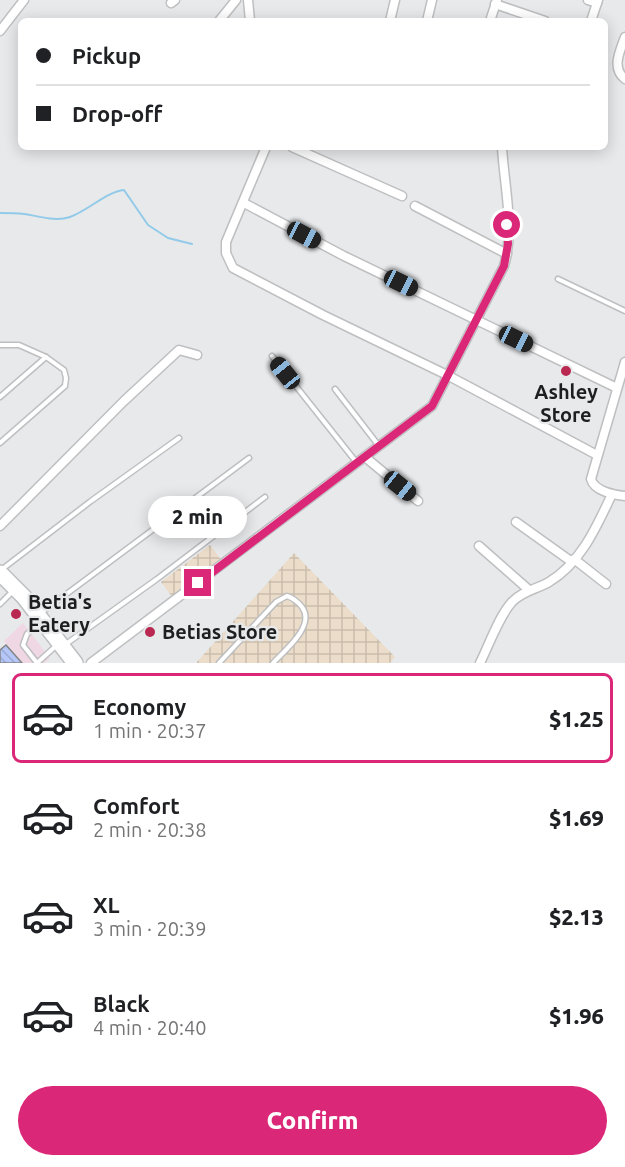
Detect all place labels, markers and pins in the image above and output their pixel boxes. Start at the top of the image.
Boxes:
marker: Ashley Store [559,364,573,378]
place label: Ashley Store [534,380,598,426]
place label: Betia's Eatery [28,590,92,636]
marker: Betia's Eatery [9,607,23,621]
place label: Betias Store [162,620,277,643]
marker: Betias Store [143,625,157,639]

